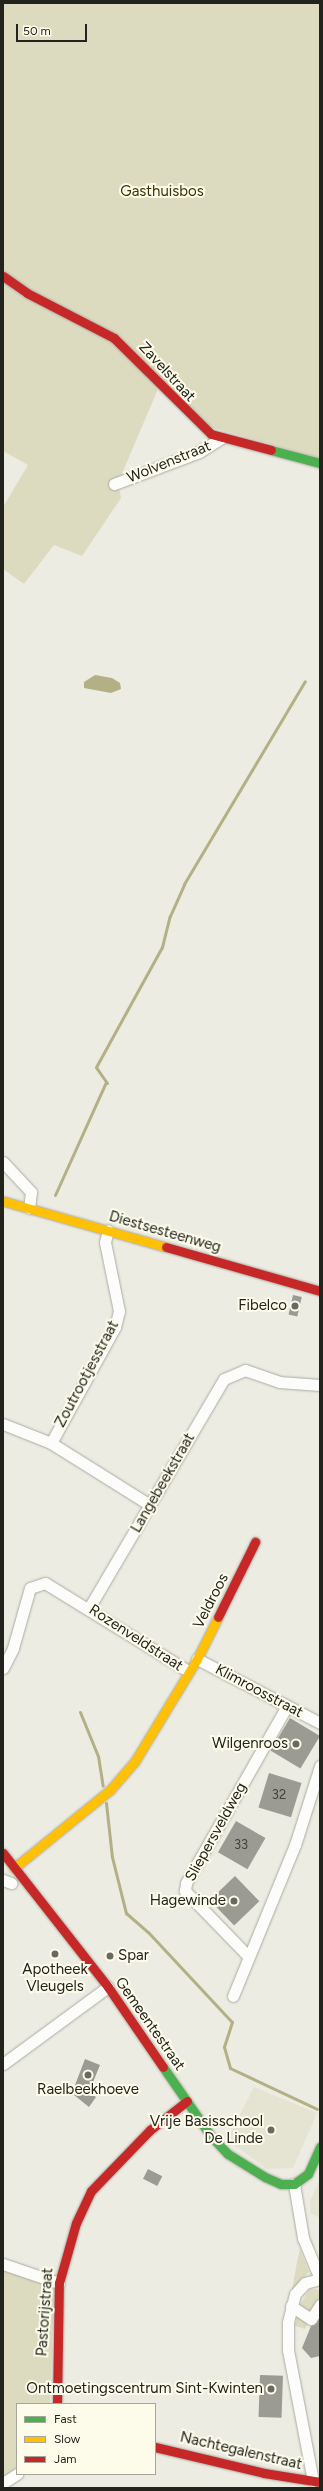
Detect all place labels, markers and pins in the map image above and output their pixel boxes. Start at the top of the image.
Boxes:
place label: Fibelco [238,1297,287,1315]
marker: Fibelco [290,1301,300,1311]
place label: Wilgenroos [212,1735,288,1753]
marker: Wilgenroos [291,1739,301,1749]
place label: Hagewinde [150,1892,226,1910]
marker: Hagewinde [229,1896,239,1906]
place label: Spar [118,1947,149,1965]
marker: Apotheek Vleugels [50,1949,60,1959]
marker: Spar [105,1951,115,1961]
place label: Apotheek Vleugels [22,1960,88,1995]
marker: Raelbeekhoeve [83,2070,93,2080]
place label: Raelbeekhoeve [37,2081,139,2099]
place label: Vrije Basisschool De Linde [150,2112,263,2147]
marker: Vrije Basisschool De Linde [266,2125,276,2135]
place label: Ontmoetingscentrum Sint-Kwinten [26,2380,263,2398]
marker: Ontmoetingscentrum Sint-Kwinten [266,2384,276,2394]

